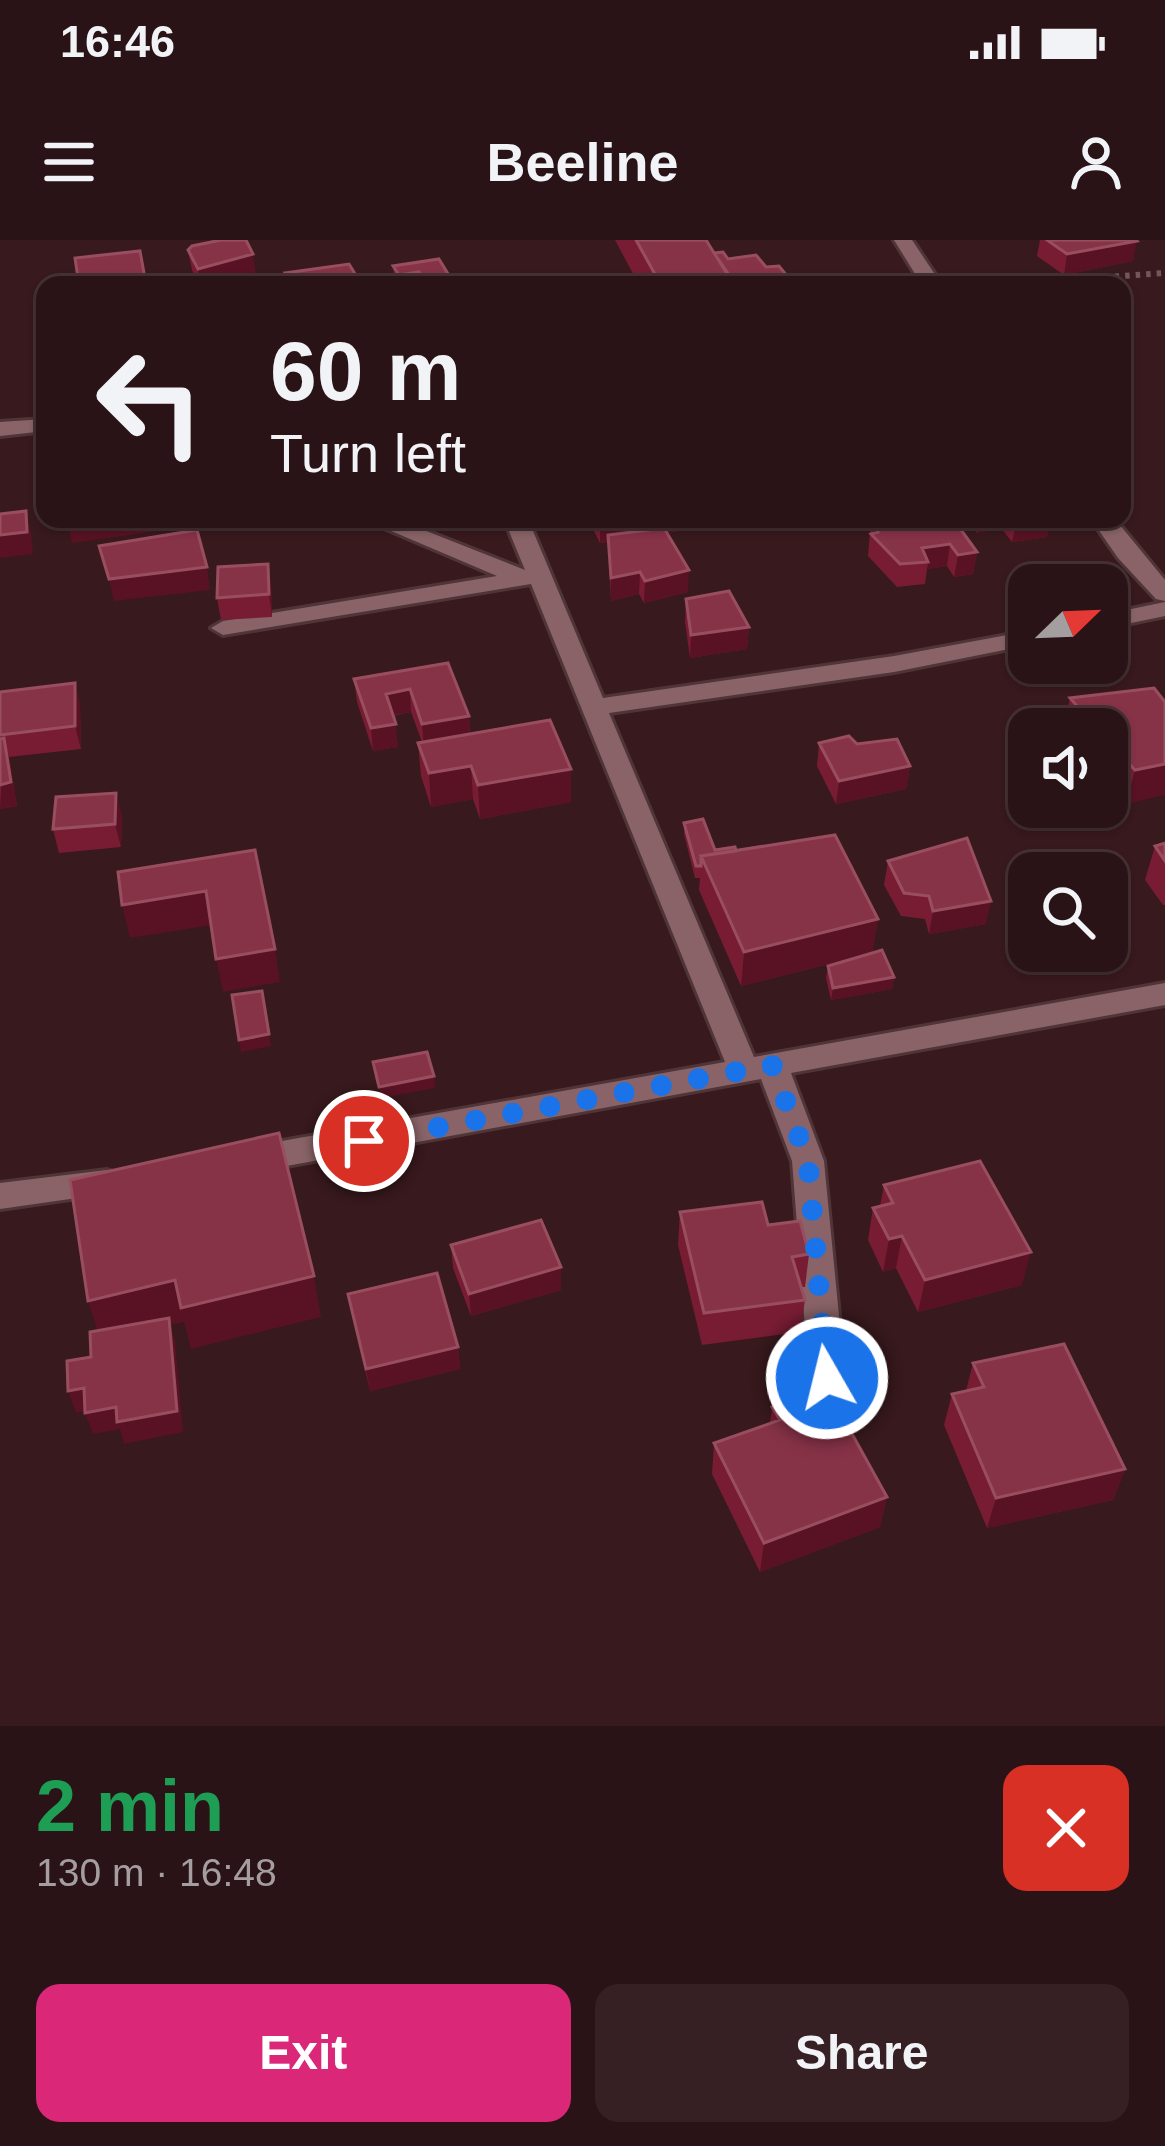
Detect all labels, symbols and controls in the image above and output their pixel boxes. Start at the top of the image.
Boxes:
text: 16:46 [60,16,175,67]
icon: menu [36,129,102,195]
icon: person [1063,129,1129,195]
text: Beeline [486,132,679,192]
icon: left [72,324,228,480]
text: 60 m [270,324,461,418]
text: Turn left [270,423,466,483]
north arrow [1008,564,1128,684]
map controls [1008,564,1128,972]
button: sound [1008,708,1128,828]
button: search [1008,852,1128,972]
pin [313,1090,415,1192]
icon: arrive [331,1108,397,1174]
position arrow [764,1315,890,1441]
button: close [1003,1765,1129,1891]
text: 2 min [36,1766,224,1846]
text: 130 m · 16:48 [36,1851,277,1894]
button: Exit [36,1984,571,2122]
button: Share [595,1984,1129,2122]

